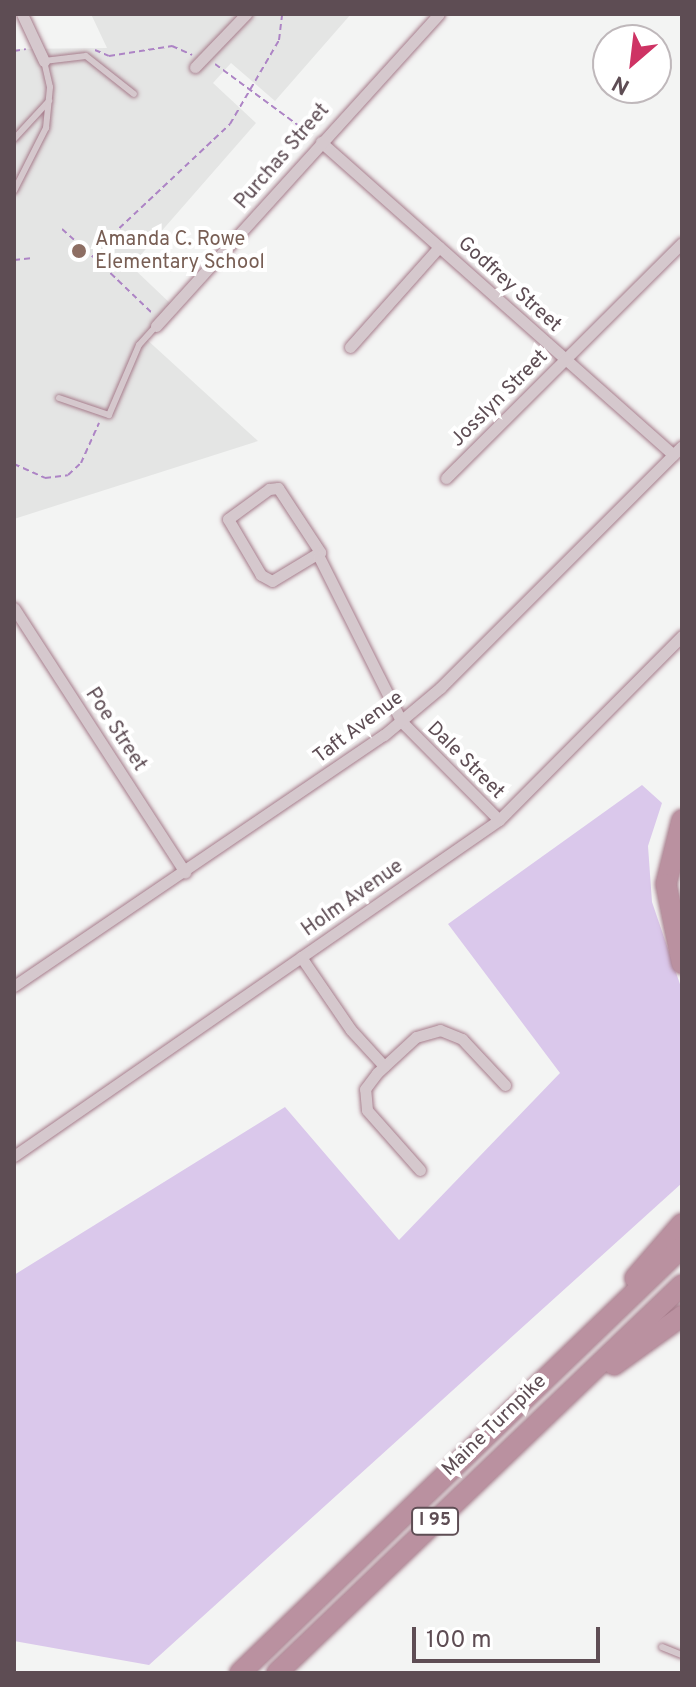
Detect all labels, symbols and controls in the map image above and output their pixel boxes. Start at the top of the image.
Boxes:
north arrow [592,24,672,104]
text: N [608,68,635,99]
street label: Purchas Street [231,99,335,215]
place label: Amanda C. Rowe Elementary School [95,228,265,275]
street label: Godfrey Street [452,232,566,338]
marker: Amanda C. Rowe Elementary School [70,242,88,260]
street label: Josslyn Street [446,345,554,453]
street label: Poe Street [79,684,151,776]
street label: Taft Avenue [309,686,409,770]
street label: Dale Street [421,717,509,805]
street label: Holm Avenue [297,855,409,943]
street label: Maine Turnpike [437,1370,553,1482]
road number: I 95 [411,1507,459,1535]
scale bar [416,1611,604,1661]
text: 100 m [426,1626,492,1656]

